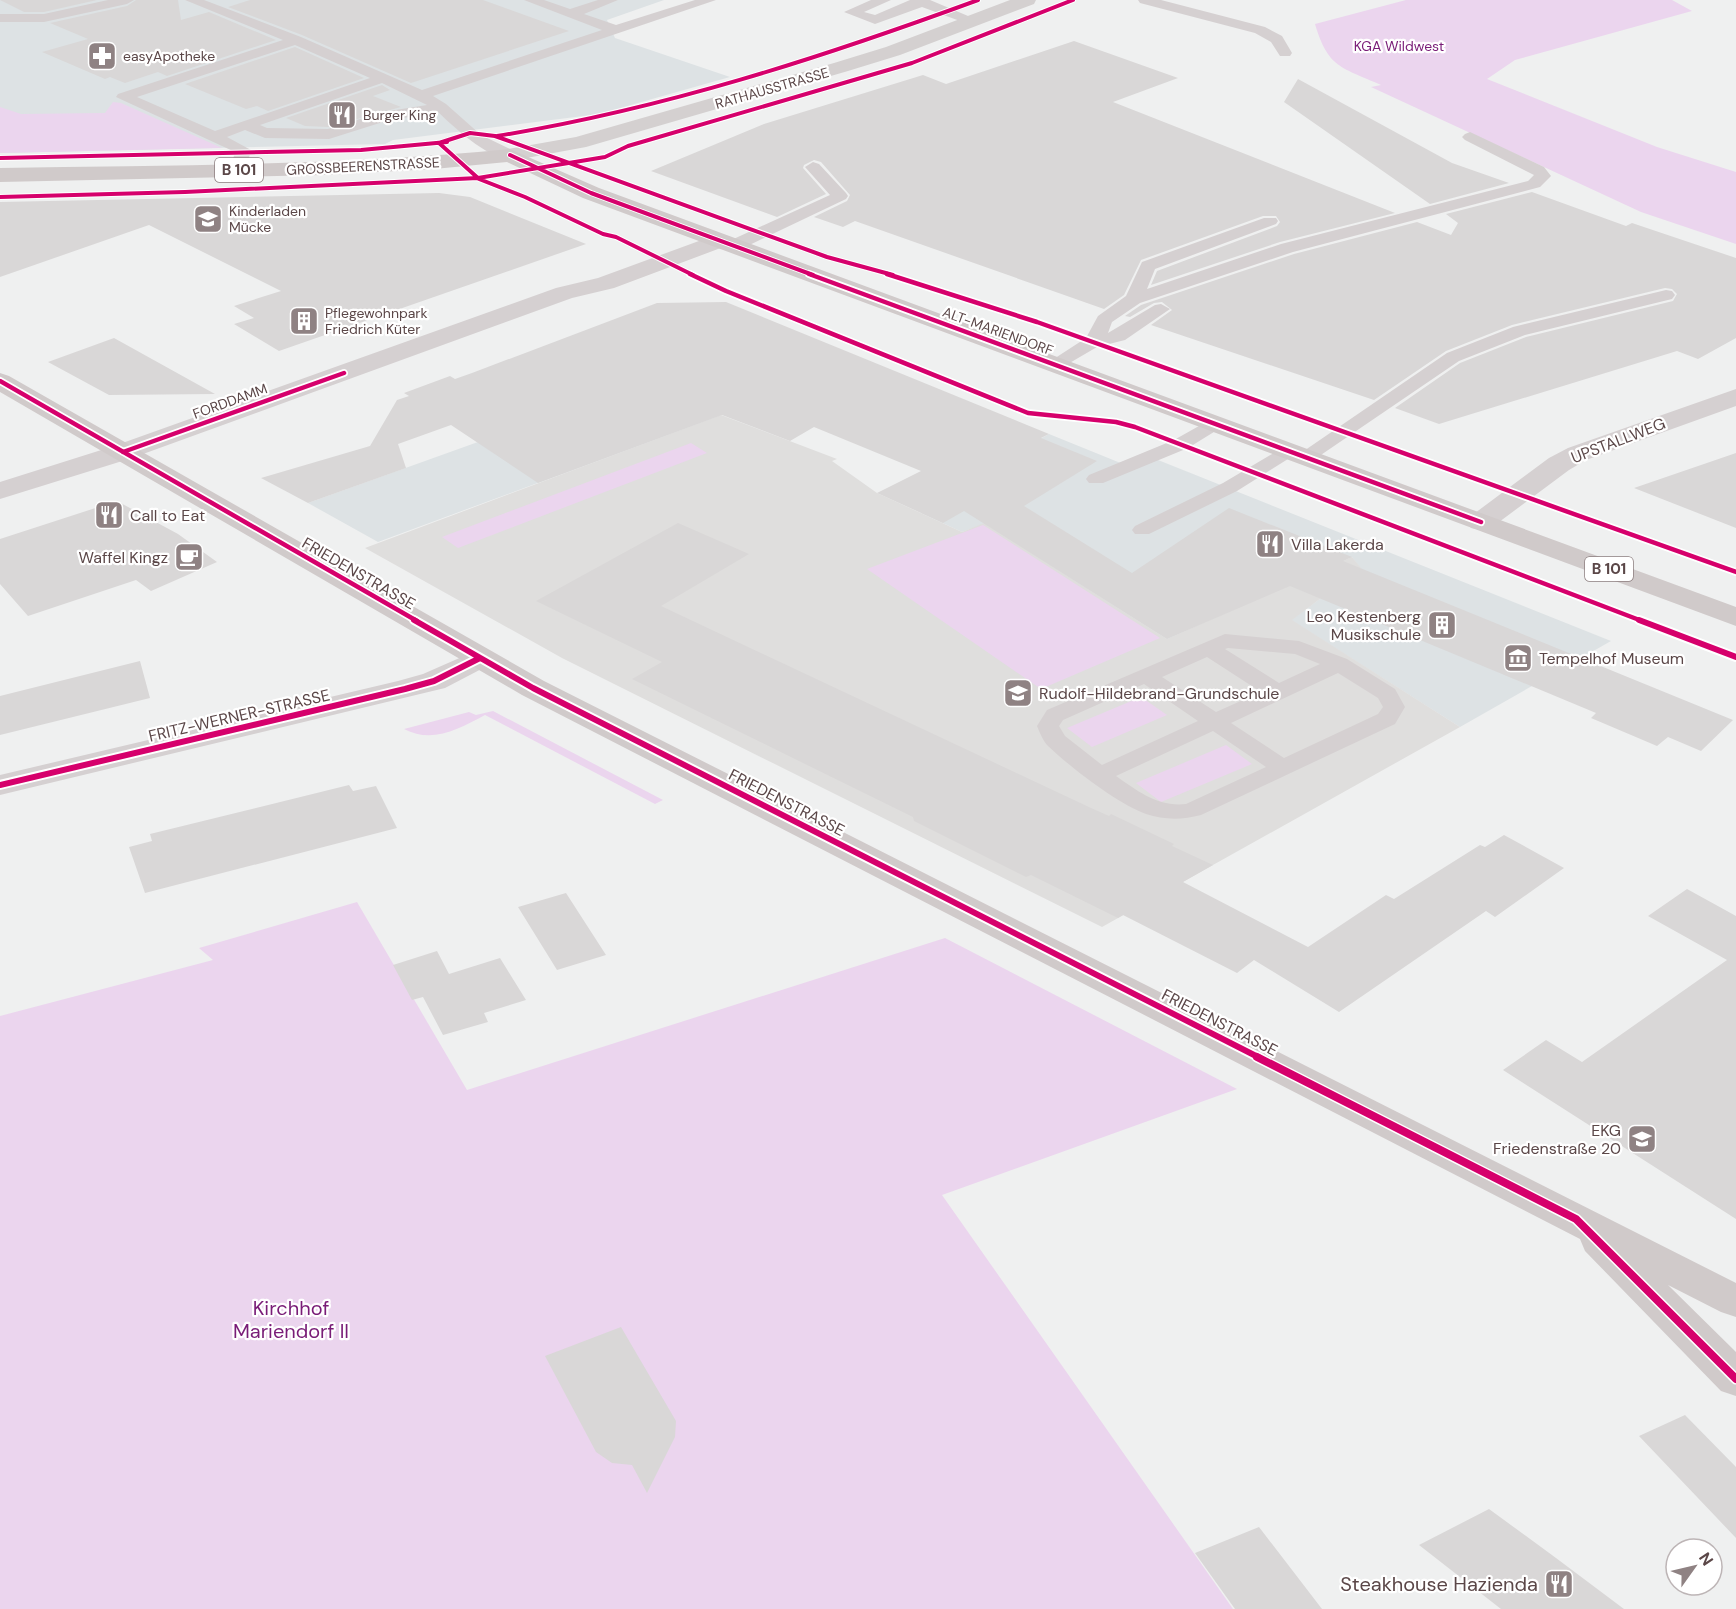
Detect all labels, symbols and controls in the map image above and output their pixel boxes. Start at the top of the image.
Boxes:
park label: KGA Wildwest [1354,37,1444,55]
pharmacy icon: easyApotheke [86,40,118,72]
place label: easyApotheke [123,47,215,65]
street label: RATHAUSSTRASSE [713,63,831,113]
restaurant icon: Burger King [326,99,358,131]
place label: Burger King [363,106,436,124]
street label: GROSSBEERENSTRASSE [286,153,440,179]
road number: B 101 [215,158,263,182]
place label: Kinderladen Mücke [229,202,306,236]
school or university icon: Kinderladen Mücke [192,203,224,235]
street label: ALT-MARIENDORF [940,303,1056,360]
place label: Pflegewohnpark Friedrich Küter [325,304,428,338]
building icon: Pflegewohnpark Friedrich Küter [288,305,320,337]
street label: FORDDAMM [190,379,270,423]
street label: UPSTALLWEG [1568,413,1668,468]
restaurant icon: Call to Eat [93,499,125,531]
place label: Call to Eat [130,505,205,526]
restaurant icon: Villa Lakerda [1254,528,1286,560]
street label: FRIEDENSTRASSE [298,532,419,614]
place label: Villa Lakerda [1291,534,1384,555]
cafe icon: Waffel Kingz [173,541,205,573]
place label: Waffel Kingz [78,547,168,568]
road number: B 101 [1585,557,1633,581]
place label: Leo Kestenberg Musikschule [1306,606,1421,645]
building icon: Leo Kestenberg Musikschule [1426,609,1458,641]
museum icon: Tempelhof Museum [1502,642,1534,674]
place label: Tempelhof Museum [1539,648,1684,669]
school or university icon: Rudolf-Hildebrand-Grundschule [1002,677,1034,709]
place label: Rudolf-Hildebrand-Grundschule [1039,683,1279,704]
street label: FRITZ-WERNER-STRASSE [146,684,332,747]
street label: FRIEDENSTRASSE [725,764,848,841]
street label: FRIEDENSTRASSE [1158,984,1281,1061]
place label: EKG Friedenstraße 20 [1493,1120,1621,1159]
school or university icon: EKG Friedenstraße 20 [1626,1123,1658,1155]
park label: Kirchhof Mariendorf II [233,1295,349,1344]
north arrow [1664,1537,1724,1597]
text: N [1694,1548,1718,1570]
restaurant icon: Steakhouse Hazienda [1543,1568,1575,1600]
place label: Steakhouse Hazienda [1340,1571,1538,1597]

